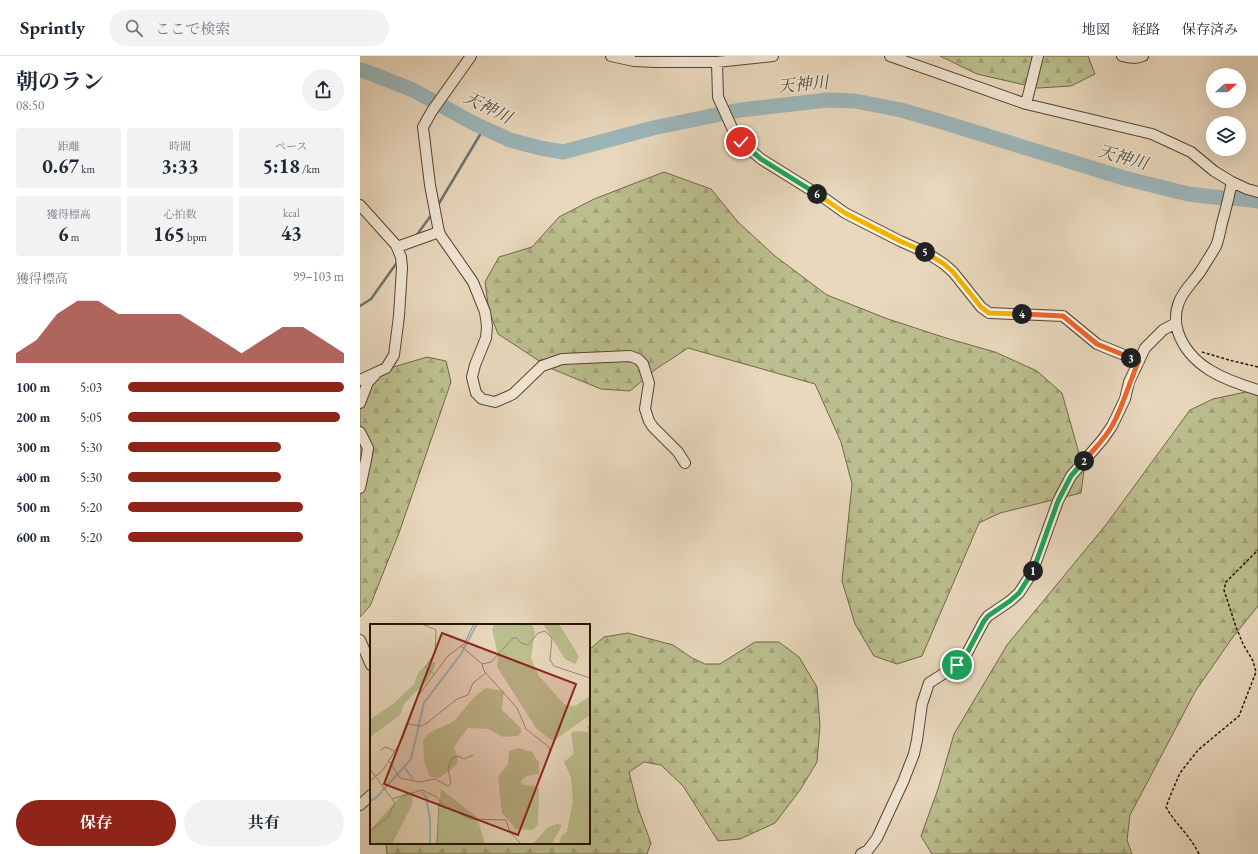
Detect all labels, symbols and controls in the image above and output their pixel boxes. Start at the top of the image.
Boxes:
search box [109,10,389,46]
text: Sprintly [20,15,85,40]
icon: search [123,17,145,39]
text: ここで検索 [155,19,230,38]
text: 地図 [1082,20,1110,38]
text: 経路 [1132,20,1160,38]
text: 保存済み [1182,20,1238,38]
text: 朝のラン [16,67,104,96]
north arrow [1206,68,1246,108]
map controls [1206,68,1246,156]
button: share [302,69,344,111]
water label: 天神川 [777,71,831,97]
water label: 天神川 [460,86,517,129]
text: 08:50 [16,97,44,114]
button: layers [1206,116,1246,156]
pin [724,125,758,159]
icon: check [730,131,752,153]
text: 距離 [58,139,80,153]
text: 時間 [169,139,191,153]
text: ペース [275,139,308,153]
water label: 天神川 [1095,139,1152,175]
text: 0.67 [42,153,79,179]
text: 3:33 [161,153,199,179]
text: 5:18 [262,153,300,179]
text: km [79,162,95,176]
text: /km [300,162,320,176]
pin: 6 [807,184,827,204]
text: 6 [814,187,820,201]
text: kcal [283,206,300,220]
text: 獲得標高 [47,207,91,221]
text: 心拍数 [163,207,196,221]
text: 43 [281,220,302,246]
text: 6 [58,221,69,247]
text: 165 [153,221,185,247]
text: m [69,230,79,244]
text: bpm [185,230,207,244]
pin: 5 [915,242,935,262]
text: 5 [922,245,928,259]
text: 99–103 m [293,268,344,285]
text: 獲得標高 [16,270,68,287]
pin: 4 [1012,304,1032,324]
text: 4 [1019,307,1025,321]
pin: 3 [1121,348,1141,368]
text: 3 [1128,351,1134,365]
text: 100 m [16,379,50,396]
text: 5:03 [80,379,102,396]
text: 200 m [16,409,50,426]
text: 5:05 [80,409,102,426]
text: 300 m [16,439,50,456]
text: 5:30 [80,439,102,456]
pin: 2 [1074,451,1094,471]
text: 2 [1081,454,1087,468]
text: 400 m [16,469,50,486]
text: 5:30 [80,469,102,486]
text: 500 m [16,499,50,516]
text: 5:20 [80,499,102,516]
text: 600 m [16,529,50,546]
text: 5:20 [80,529,102,546]
pin: 1 [1023,561,1043,581]
text: 1 [1030,564,1036,578]
inset map [370,624,590,844]
pin [940,648,974,682]
icon: arrive [946,654,968,676]
button: 保存 [16,800,176,846]
button: 共有 [184,800,344,846]

